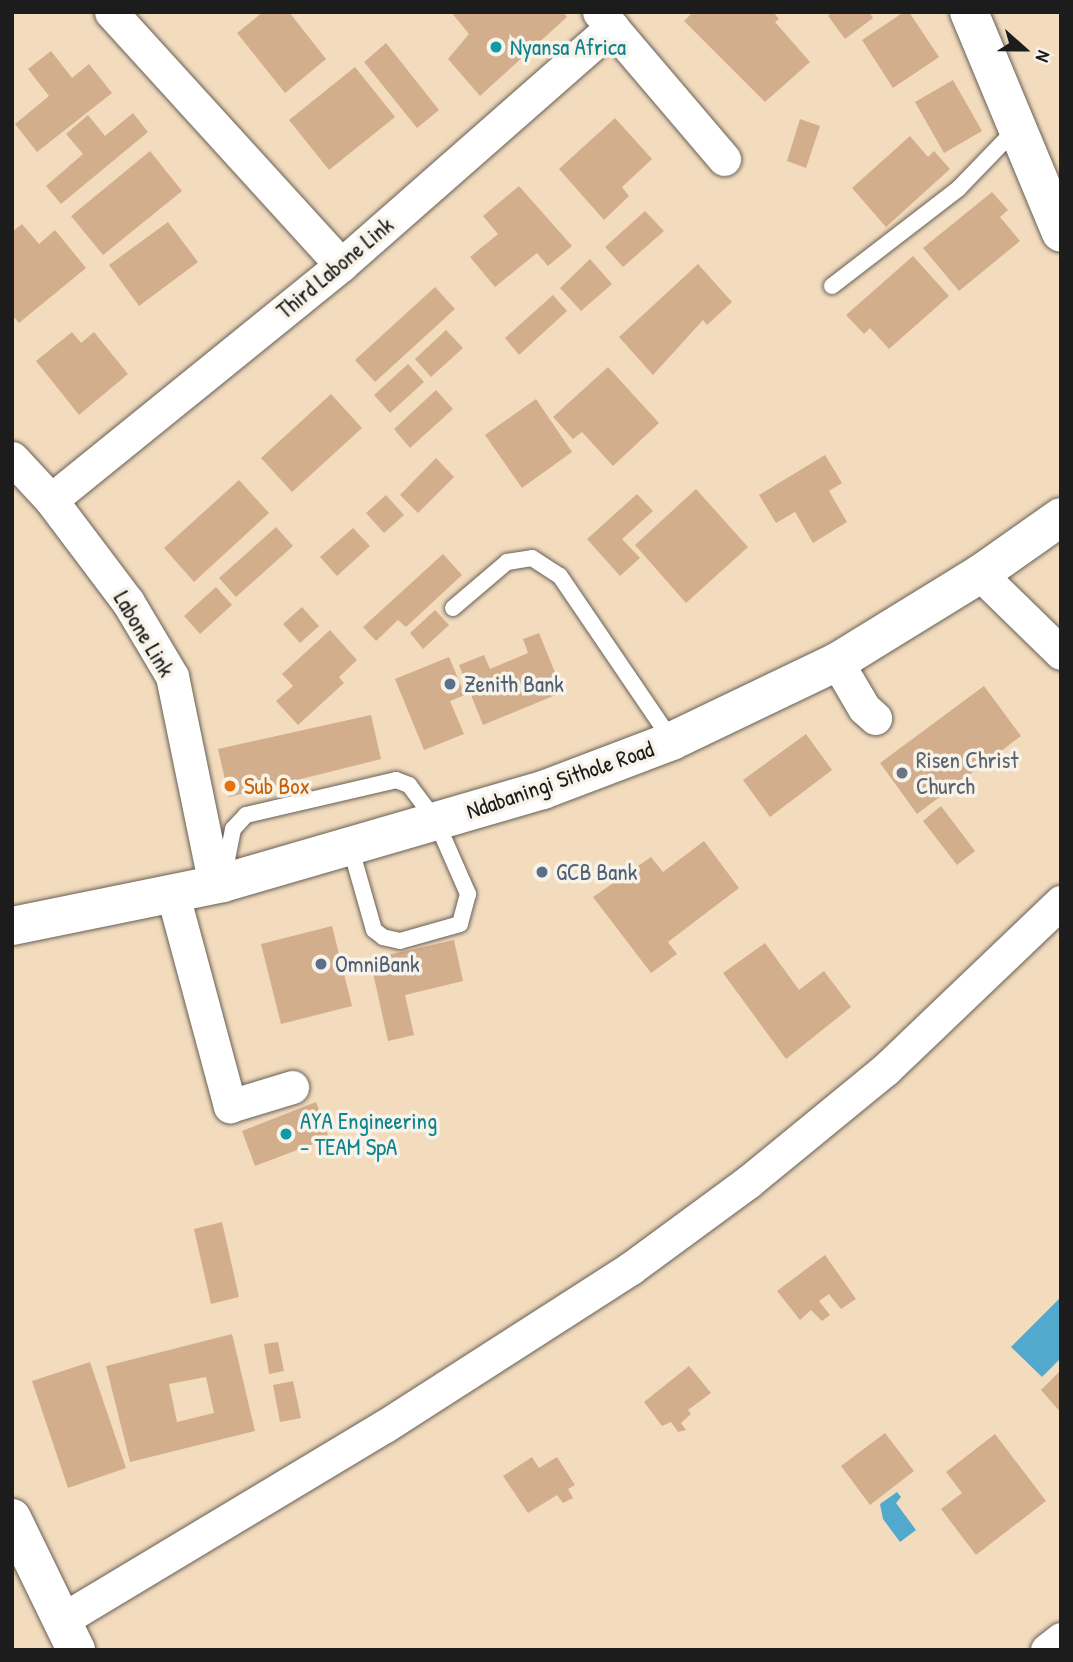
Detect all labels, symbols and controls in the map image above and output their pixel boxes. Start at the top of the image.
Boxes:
north arrow [989,14,1059,84]
place label: Nyansa Africa [510,33,626,61]
marker: Nyansa Africa [488,39,504,55]
text: N [1030,47,1058,66]
street label: Third Labone Link [271,211,399,325]
street label: Labone Link [108,586,180,682]
place label: Zenith Bank [464,670,564,698]
marker: Zenith Bank [442,676,458,692]
street label: Ndabaningi Sithole Road [463,735,657,825]
place label: Risen Christ Church [916,746,1018,800]
marker: Risen Christ Church [894,765,910,781]
place label: Sub Box [244,772,310,800]
marker: Sub Box [222,778,238,794]
place label: GCB Bank [556,858,637,886]
marker: GCB Bank [534,864,550,880]
place label: OmniBank [335,950,420,978]
marker: OmniBank [313,956,329,972]
place label: AYA Engineering - TEAM SpA [300,1107,437,1161]
marker: AYA Engineering - TEAM SpA [278,1126,294,1142]

